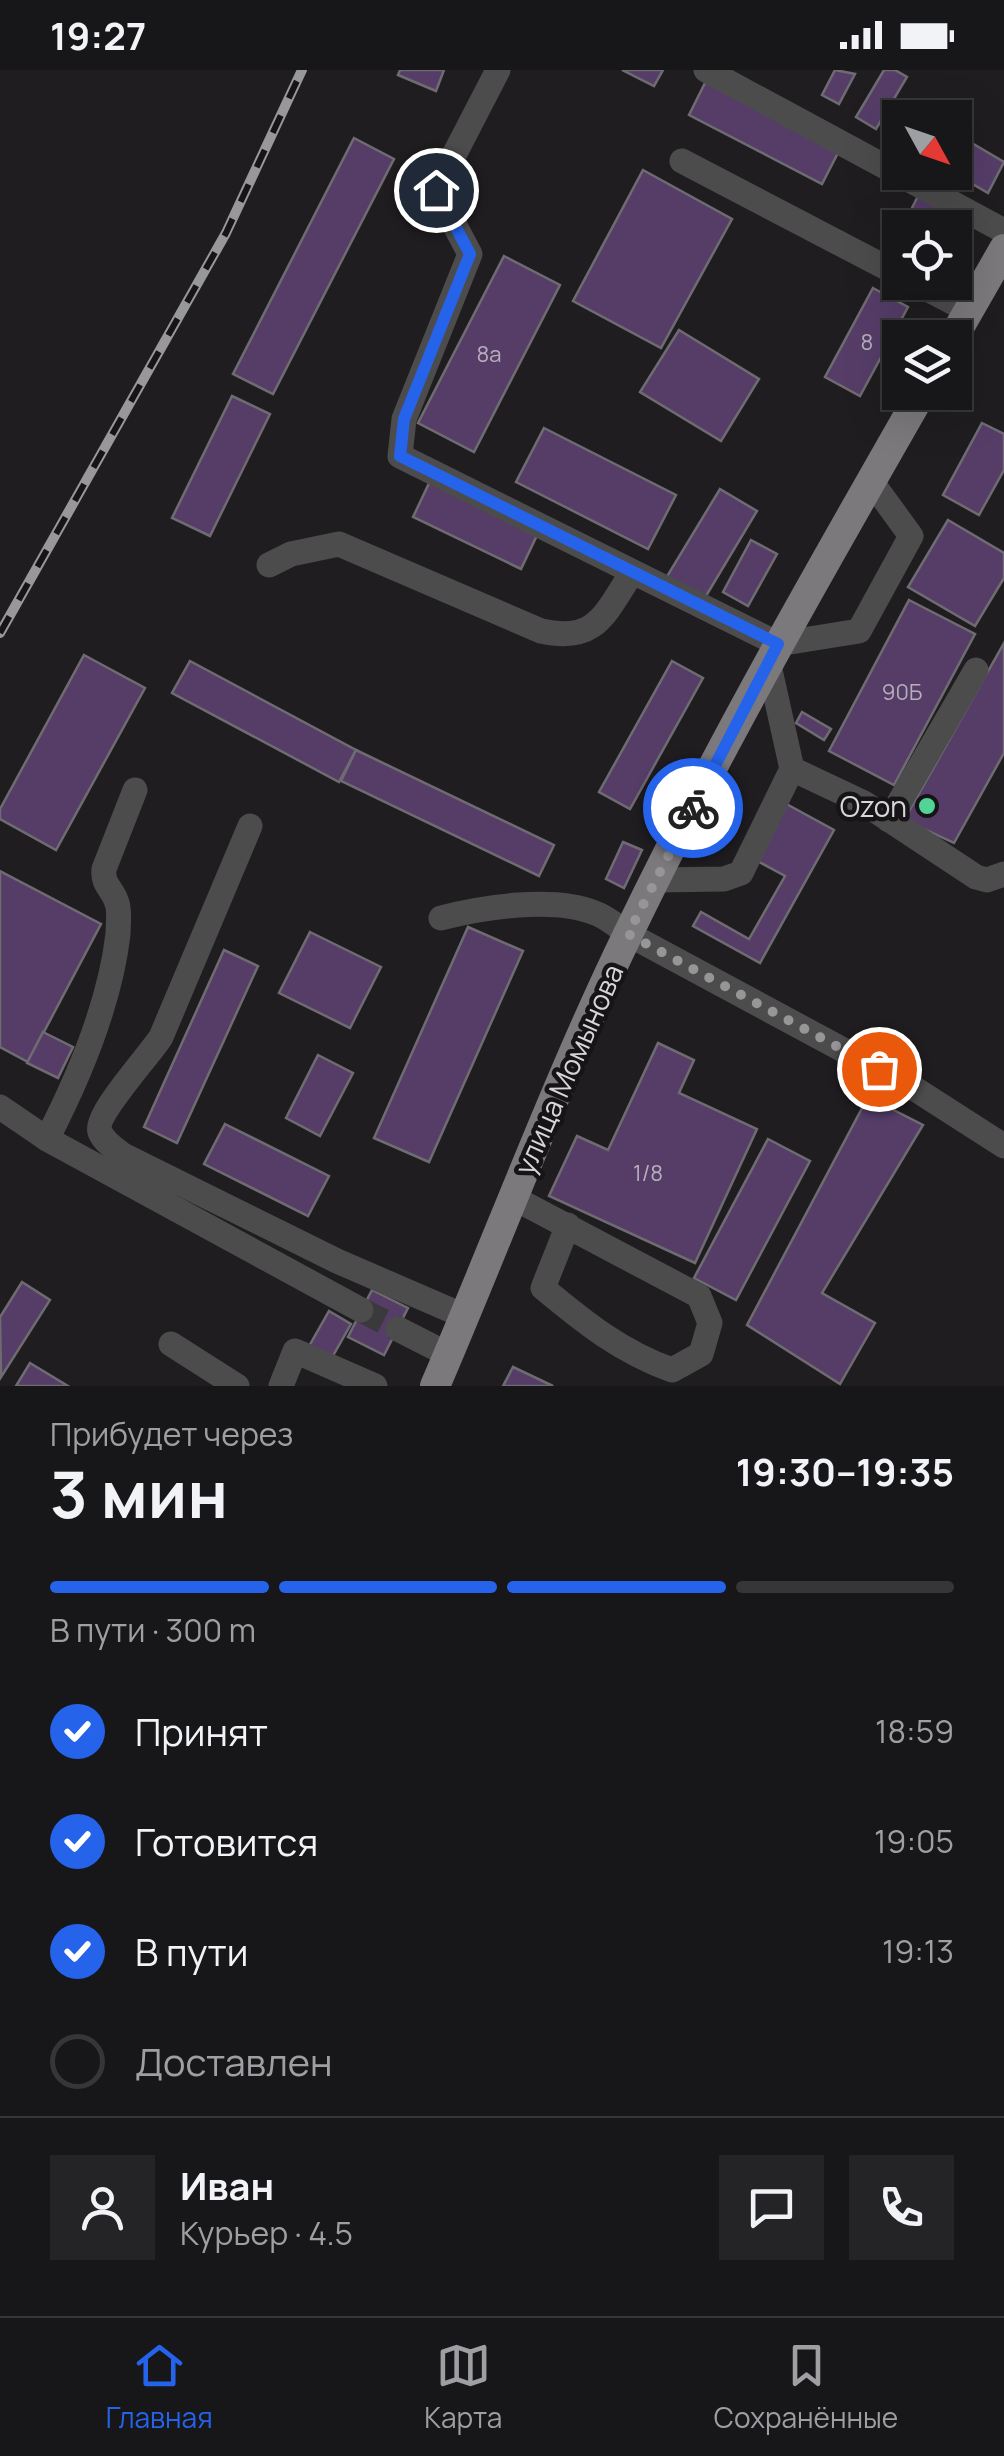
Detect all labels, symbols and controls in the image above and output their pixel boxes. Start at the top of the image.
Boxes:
text: 19:27 [50,9,146,61]
north arrow [882,100,972,190]
map controls [882,100,972,410]
pin [394,148,479,233]
icon: home [409,163,464,218]
button: locate [882,210,972,300]
button: layers [882,320,972,410]
house number: 8 [861,327,873,357]
house number: 8а [477,339,502,369]
house number: 90Б [882,677,922,707]
courier [643,758,743,858]
icon: bike [666,781,721,836]
place label: Ozon [840,787,907,825]
marker: Ozon [916,795,938,817]
street label: улица Момынова [505,958,631,1180]
pin [837,1027,922,1112]
icon: bag [852,1042,907,1097]
house number: 1/8 [633,1158,663,1188]
text: Прибудет через [50,1412,293,1456]
text: 19:30–19:35 [736,1445,954,1497]
text: 3 мин [50,1449,228,1538]
text: В пути · 300 m [50,1608,256,1652]
icon: check [50,1704,105,1759]
text: Принят [135,1705,268,1757]
text: 18:59 [875,1709,954,1753]
icon: check [50,1814,105,1869]
text: Готовится [135,1815,318,1867]
text: 19:05 [874,1819,954,1863]
icon: check [50,1924,105,1979]
text: В пути [135,1925,248,1977]
text: 19:13 [882,1929,954,1973]
text: Доставлен [135,2035,333,2087]
button: person [50,2155,155,2260]
button: chat [719,2155,824,2260]
button: phone [849,2155,954,2260]
text: Иван [180,2159,274,2211]
text: Курьер · 4.5 [180,2211,353,2255]
tab: Главная [106,2338,213,2436]
tab: Карта [424,2338,502,2436]
tab: Сохранённые [714,2338,898,2436]

